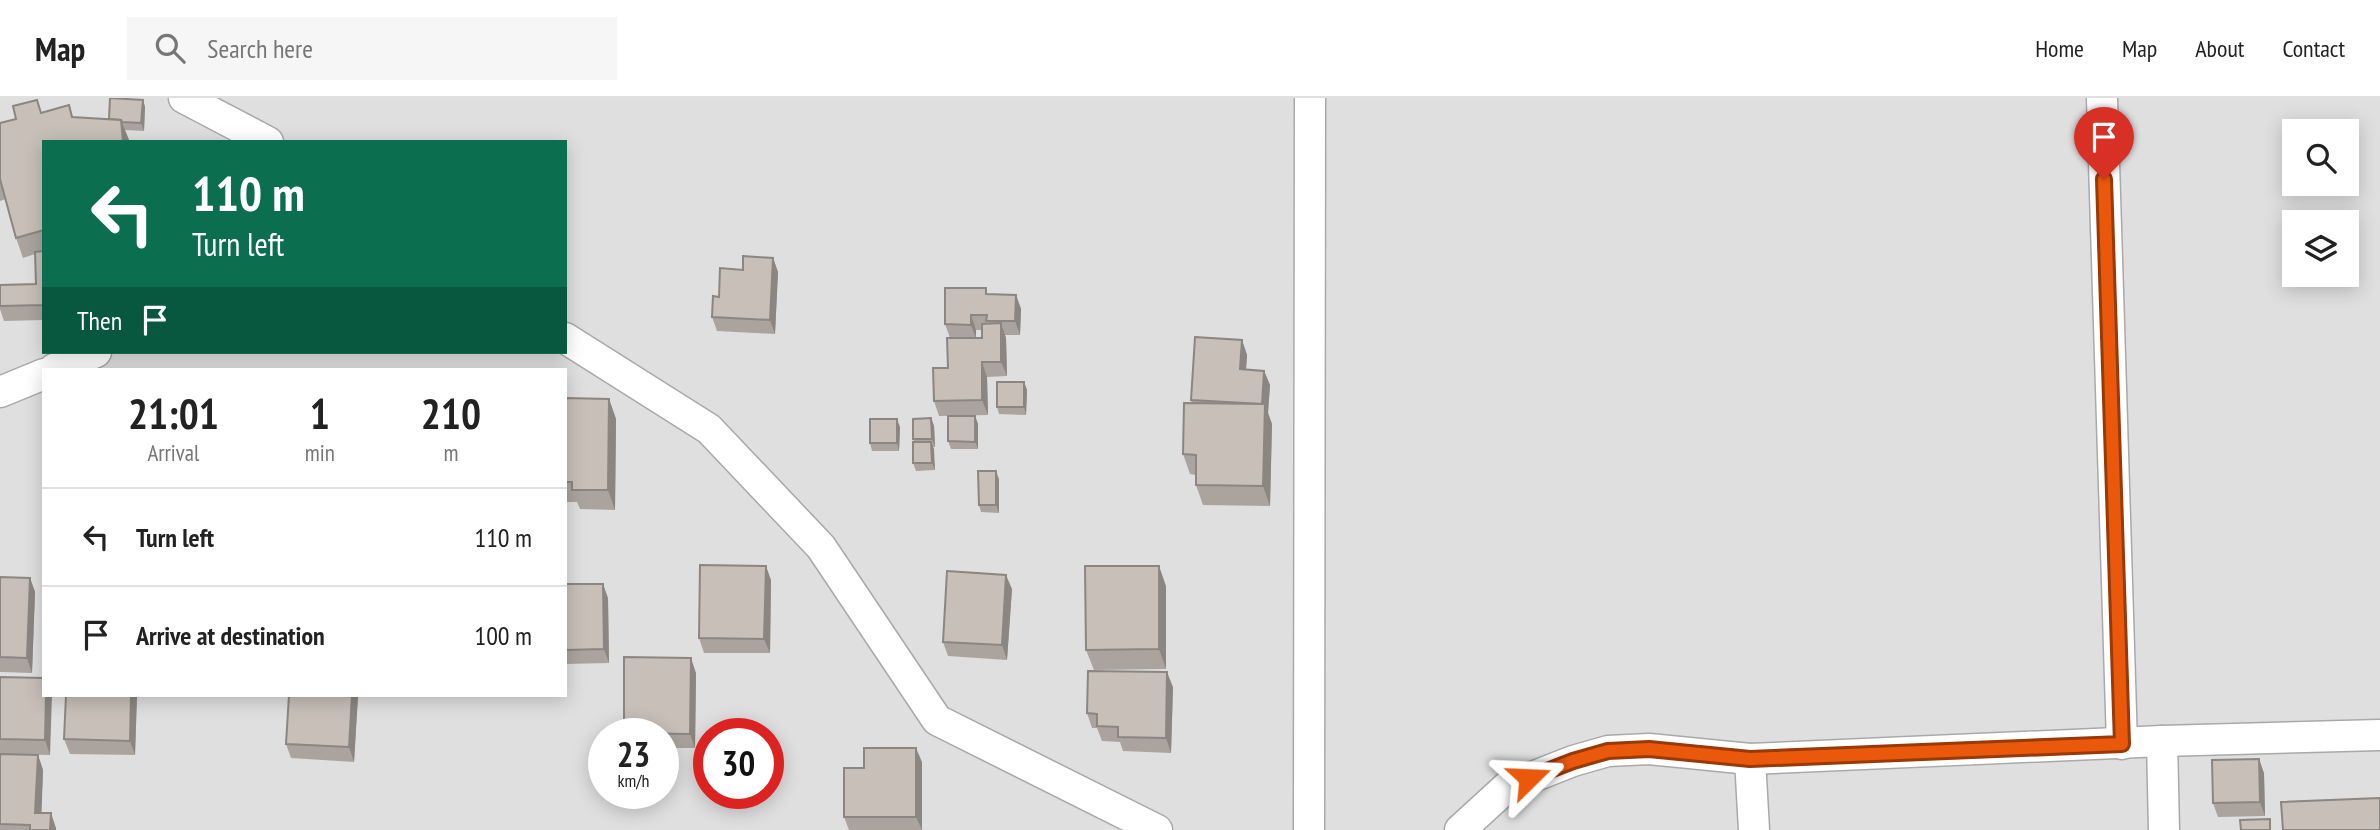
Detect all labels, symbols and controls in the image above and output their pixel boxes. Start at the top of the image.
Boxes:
search box [127,17,617,80]
text: Map [35,27,85,70]
icon: search [151,29,189,67]
text: Search here [207,32,313,65]
text: Home [2035,33,2084,64]
text: Map [2122,33,2157,64]
text: About [2195,33,2244,64]
text: Contact [2282,33,2345,64]
pin [2074,107,2134,179]
icon: arrive [2085,118,2123,156]
map controls [2282,119,2359,287]
button: search [2282,119,2359,196]
text: 110 m [192,161,305,225]
icon: left [77,168,168,259]
button: layers [2282,210,2359,287]
text: Turn left [192,223,284,265]
icon: arrive [136,301,174,339]
text: Then [77,304,122,337]
text: 21:01 [128,386,219,441]
text: 1 [310,386,330,441]
text: 210 [421,386,481,441]
text: Arrival [147,438,199,467]
text: min [305,438,335,467]
text: m [443,438,458,467]
icon: left [77,518,115,556]
text: Turn left [136,521,214,554]
text: 110 m [474,521,532,554]
icon: arrive [77,616,115,654]
text: Arrive at destination [136,619,325,652]
text: 100 m [474,619,532,652]
speed limit sign: 30 [693,718,784,809]
text: 23 [617,731,650,777]
position arrow [1492,741,1566,815]
text: km/h [618,769,649,792]

